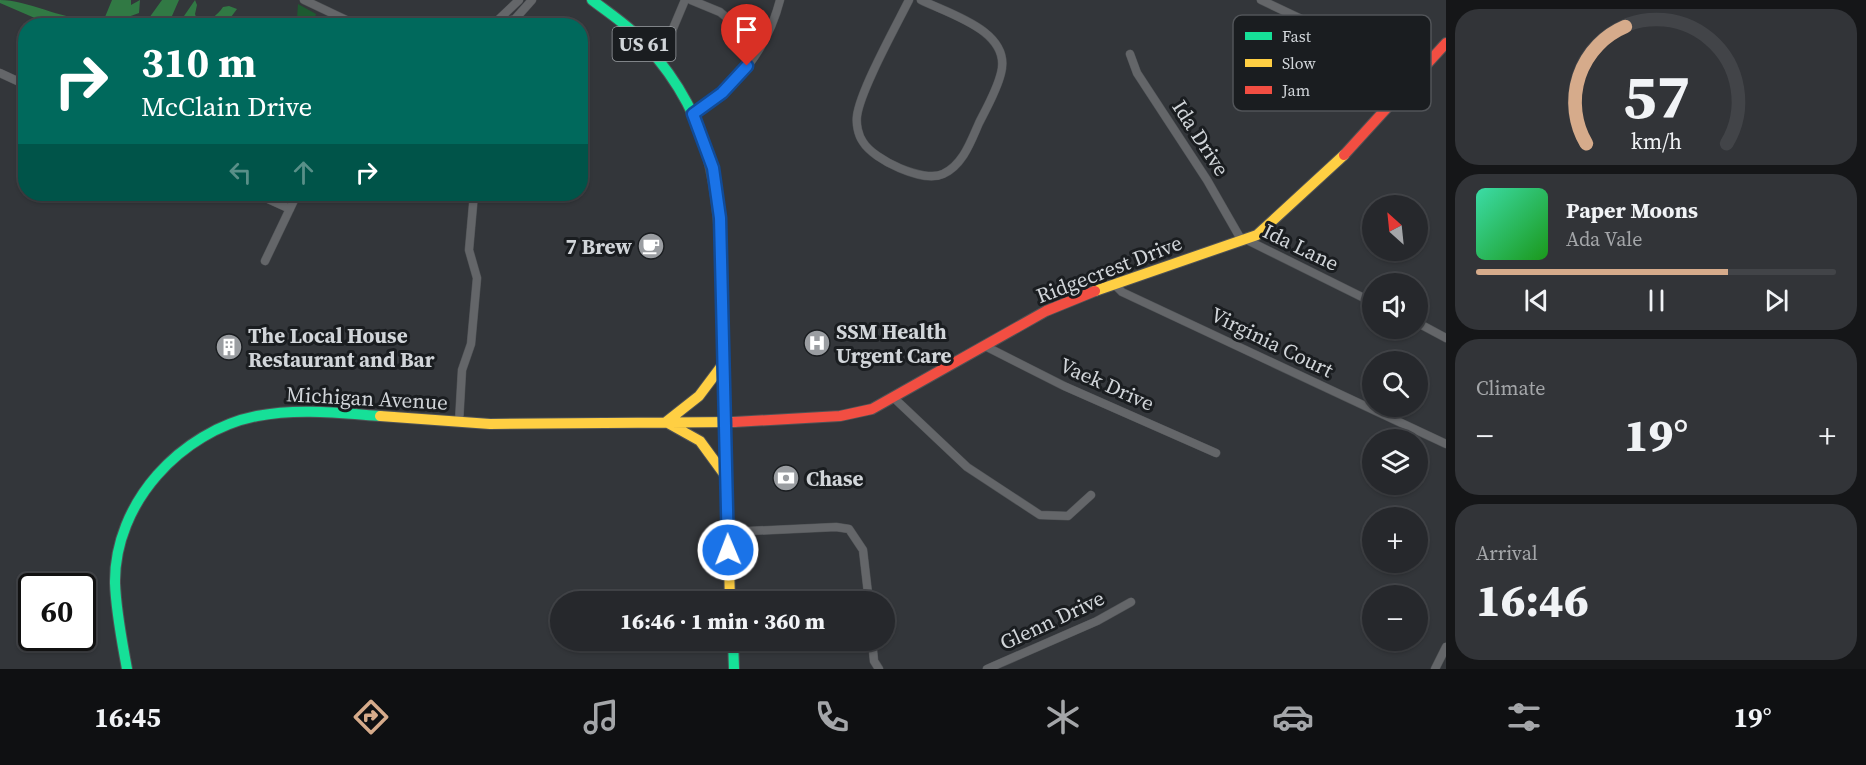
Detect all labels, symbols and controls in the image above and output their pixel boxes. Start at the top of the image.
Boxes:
pin [721,4,772,66]
icon: arrive [730,13,763,46]
legend [1233,15,1431,111]
text: Fast [1282,25,1312,47]
road number: US 61 [612,27,676,61]
text: 310 m [141,33,256,91]
icon: right [42,42,120,120]
text: Slow [1282,52,1317,74]
text: 57 [1622,53,1690,139]
text: Jam [1281,79,1310,101]
text: McClain Drive [141,88,312,125]
street label: Ida Drive [1166,94,1236,182]
text: km/h [1630,127,1682,156]
icon: left [224,156,257,189]
icon: ahead [287,156,320,189]
icon: right [350,156,383,189]
north arrow [1362,195,1428,261]
map controls [1362,195,1428,651]
text: Paper Moons [1566,195,1698,225]
street label: Ida Lane [1258,216,1344,278]
text: Ada Vale [1566,225,1642,253]
street label: Ridgecrest Drive [1032,228,1186,310]
cafe icon: 7 Brew [636,231,666,261]
place label: 7 Brew [566,232,632,261]
button: sound [1362,273,1428,339]
icon: previous [1520,284,1553,317]
icon: pause [1640,284,1673,317]
icon: next [1760,284,1793,317]
street label: Virginia Court [1206,300,1338,384]
place label: SSM Health Urgent Care [836,317,952,370]
place label: The Local House Restaurant and Bar [248,321,435,374]
hospital icon: SSM Health Urgent Care [802,328,832,358]
building icon: The Local House Restaurant and Bar [214,332,244,362]
street label: Vaek Drive [1055,350,1159,418]
button: search [1362,351,1428,417]
text: Climate [1476,374,1545,402]
street label: Michigan Avenue [286,379,448,417]
text: 19° [1624,404,1688,466]
text: − [1476,413,1494,458]
text: + [1818,413,1836,458]
button: layers [1362,429,1428,495]
bank icon: Chase [771,463,801,493]
place label: Chase [806,464,864,493]
button: + [1362,507,1428,573]
position arrow [696,518,760,582]
text: Arrival [1476,539,1538,567]
text: 16:46 [1476,569,1589,631]
speed limit sign: 60 [18,573,96,651]
street label: Glenn Drive [995,583,1109,657]
button: − [1362,585,1428,651]
text: 16:46 · 1 min · 360 m [620,606,825,636]
icon: directions [350,696,392,738]
icon: music [580,696,622,738]
icon: phone [811,696,853,738]
icon: climate [1042,696,1084,738]
icon: car [1272,696,1314,738]
icon: filters [1503,696,1545,738]
text: 16:45 [94,699,161,736]
text: 19° [1733,699,1772,736]

